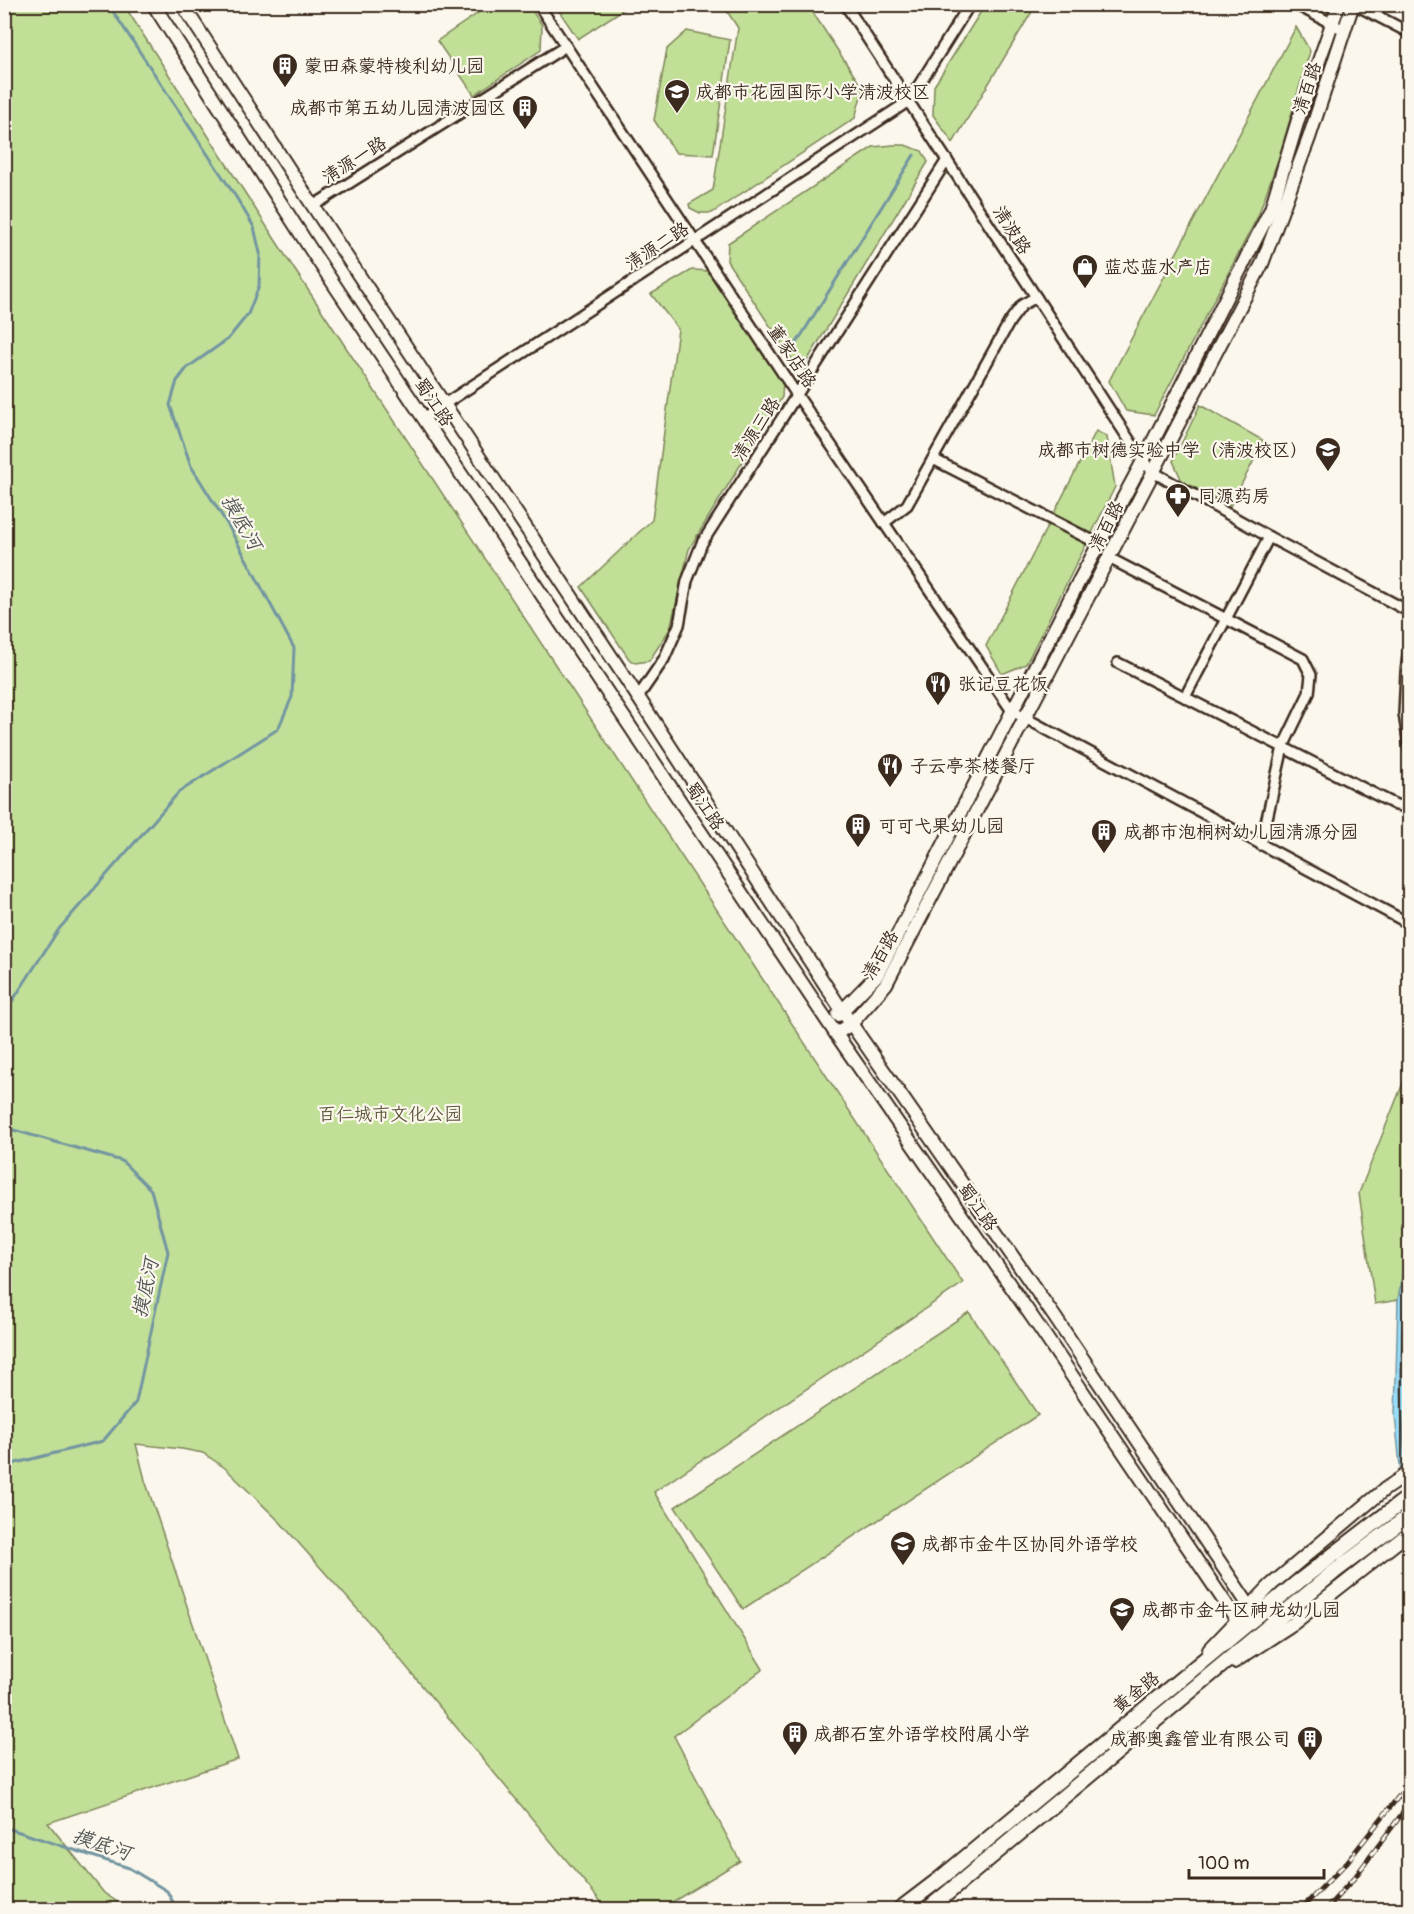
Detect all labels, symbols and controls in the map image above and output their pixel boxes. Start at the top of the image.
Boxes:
building icon: 蒙田森蒙特梭利幼儿园 [270,51,300,89]
place label: 蒙田森蒙特梭利幼儿园 [304,55,484,78]
street label: 清百路 [1288,59,1327,117]
school or university icon: 成都市花园国际小学清波校区 [662,77,692,115]
place label: 成都市花园国际小学清波校区 [696,81,930,104]
building icon: 成都市第五幼儿园清波园区 [510,93,540,131]
place label: 成都市第五幼儿园清波园区 [290,97,506,120]
street label: 清源一路 [318,132,391,189]
street label: 清波路 [987,201,1036,259]
street label: 清源二路 [621,217,694,276]
shop icon: 蓝芯蓝水产店 [1070,252,1100,290]
place label: 蓝芯蓝水产店 [1104,256,1212,279]
street label: 董家店路 [762,320,821,393]
street label: 蜀江路 [409,373,458,431]
street label: 清源三路 [727,393,786,466]
school or university icon: 成都市树德实验中学（清波校区） [1313,435,1343,473]
place label: 成都市树德实验中学（清波校区） [1038,439,1308,462]
pharmacy icon: 同源药房 [1163,481,1193,519]
place label: 同源药房 [1198,485,1270,508]
water label: 摸底河 [216,490,269,557]
street label: 清百路 [1084,497,1129,556]
restaurant icon: 张记豆花饭 [923,669,953,707]
place label: 张记豆花饭 [958,673,1048,696]
restaurant icon: 子云亭茶楼餐厅 [875,751,905,789]
place label: 子云亭茶楼餐厅 [910,755,1036,778]
street label: 蜀江路 [680,777,729,835]
building icon: 可可弋果幼儿园 [843,811,873,849]
place label: 可可弋果幼儿园 [878,815,1004,838]
building icon: 成都市泡桐树幼儿园清源分园 [1089,817,1119,855]
place label: 成都市泡桐树幼儿园清源分园 [1124,821,1358,844]
street label: 清百路 [857,926,904,984]
park label: 百仁城市文化公园 [318,1103,462,1126]
street label: 蜀江路 [953,1179,1002,1236]
water label: 摸底河 [127,1253,165,1320]
school or university icon: 成都市金牛区协同外语学校 [888,1529,918,1567]
place label: 成都市金牛区协同外语学校 [922,1533,1138,1556]
school or university icon: 成都市金牛区神龙幼儿园 [1107,1595,1137,1633]
place label: 成都市金牛区神龙幼儿园 [1142,1599,1340,1622]
street label: 黄金路 [1108,1666,1165,1718]
building icon: 成都石室外语学校附属小学 [780,1719,810,1757]
place label: 成都石室外语学校附属小学 [814,1723,1030,1746]
building icon: 成都奥鑫管业有限公司 [1295,1724,1325,1762]
place label: 成都奥鑫管业有限公司 [1110,1728,1290,1751]
water label: 摸底河 [69,1823,137,1867]
scale bar [1189,1842,1324,1880]
text: 100 m [1198,1852,1250,1875]

